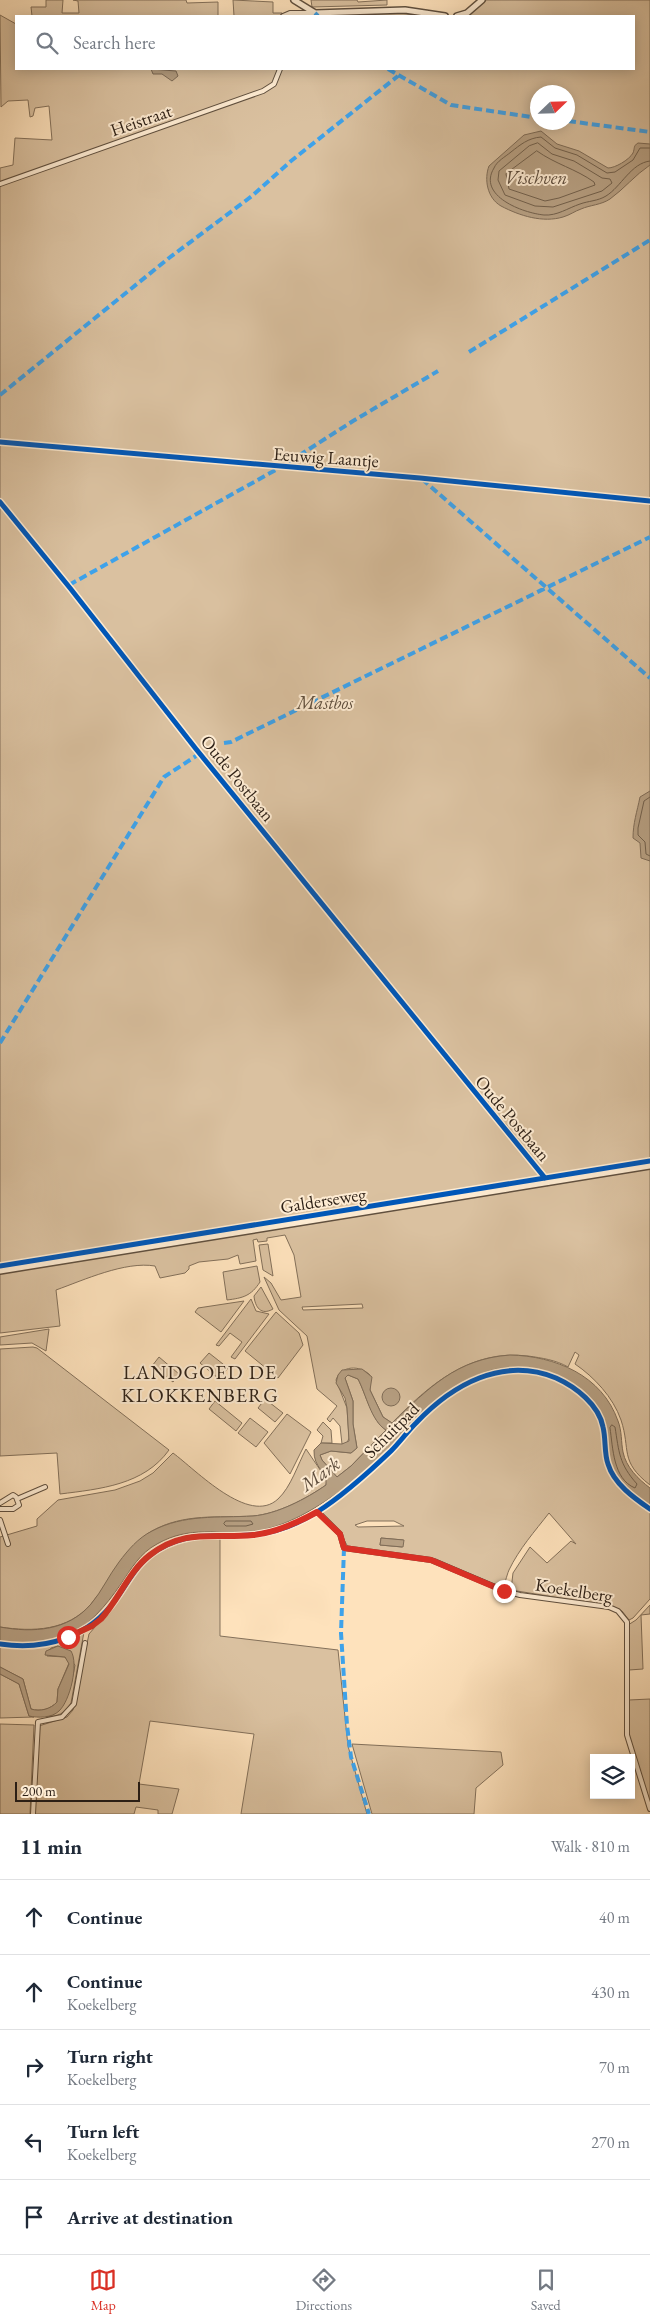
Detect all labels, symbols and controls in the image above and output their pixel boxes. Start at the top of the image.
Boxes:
search box [15,15,635,70]
icon: search [33,29,61,57]
text: Search here [73,30,155,55]
north arrow [530,85,575,130]
street label: Heistraat [107,99,175,141]
water label: Vischven [505,165,567,190]
street label: Eeuwig Laantje [273,442,379,472]
park label: Mastbos [296,691,354,714]
street label: Oude Postbaan [196,730,280,826]
street label: Oude Postbaan [470,1070,556,1166]
street label: Galderseweg [279,1182,368,1218]
district label: LANDGOED DE KLOKKENBERG [121,1359,279,1408]
street label: Schuitpad [358,1397,424,1463]
water label: Mark [294,1451,345,1498]
street label: Koekelberg [534,1573,615,1607]
route end [493,1580,516,1603]
route start [57,1626,80,1649]
map controls [590,1754,635,1799]
button: layers [590,1754,635,1799]
scale bar [15,1779,140,1802]
text: 200 m [22,1782,56,1800]
text: 11 min [20,1833,82,1860]
text: Walk · 810 m [551,1836,630,1857]
icon: ahead [20,1903,48,1931]
text: Continue [67,1905,142,1930]
text: 40 m [599,1907,630,1928]
text: Continue [67,1969,142,1994]
icon: ahead [20,1978,48,2006]
text: 430 m [591,1982,630,2003]
text: Koekelberg [67,1994,136,2015]
text: Turn right [67,2044,153,2069]
icon: right [20,2053,48,2081]
text: 70 m [599,2057,630,2078]
text: Koekelberg [67,2069,136,2090]
text: Turn left [67,2119,139,2144]
icon: left [20,2128,48,2156]
text: 270 m [591,2132,630,2153]
text: Koekelberg [67,2144,136,2165]
icon: arrive [20,2203,48,2231]
text: Arrive at destination [67,2205,233,2230]
tab: Map [89,2266,117,2314]
tab: Directions [296,2266,352,2314]
tab: Saved [531,2266,561,2314]

